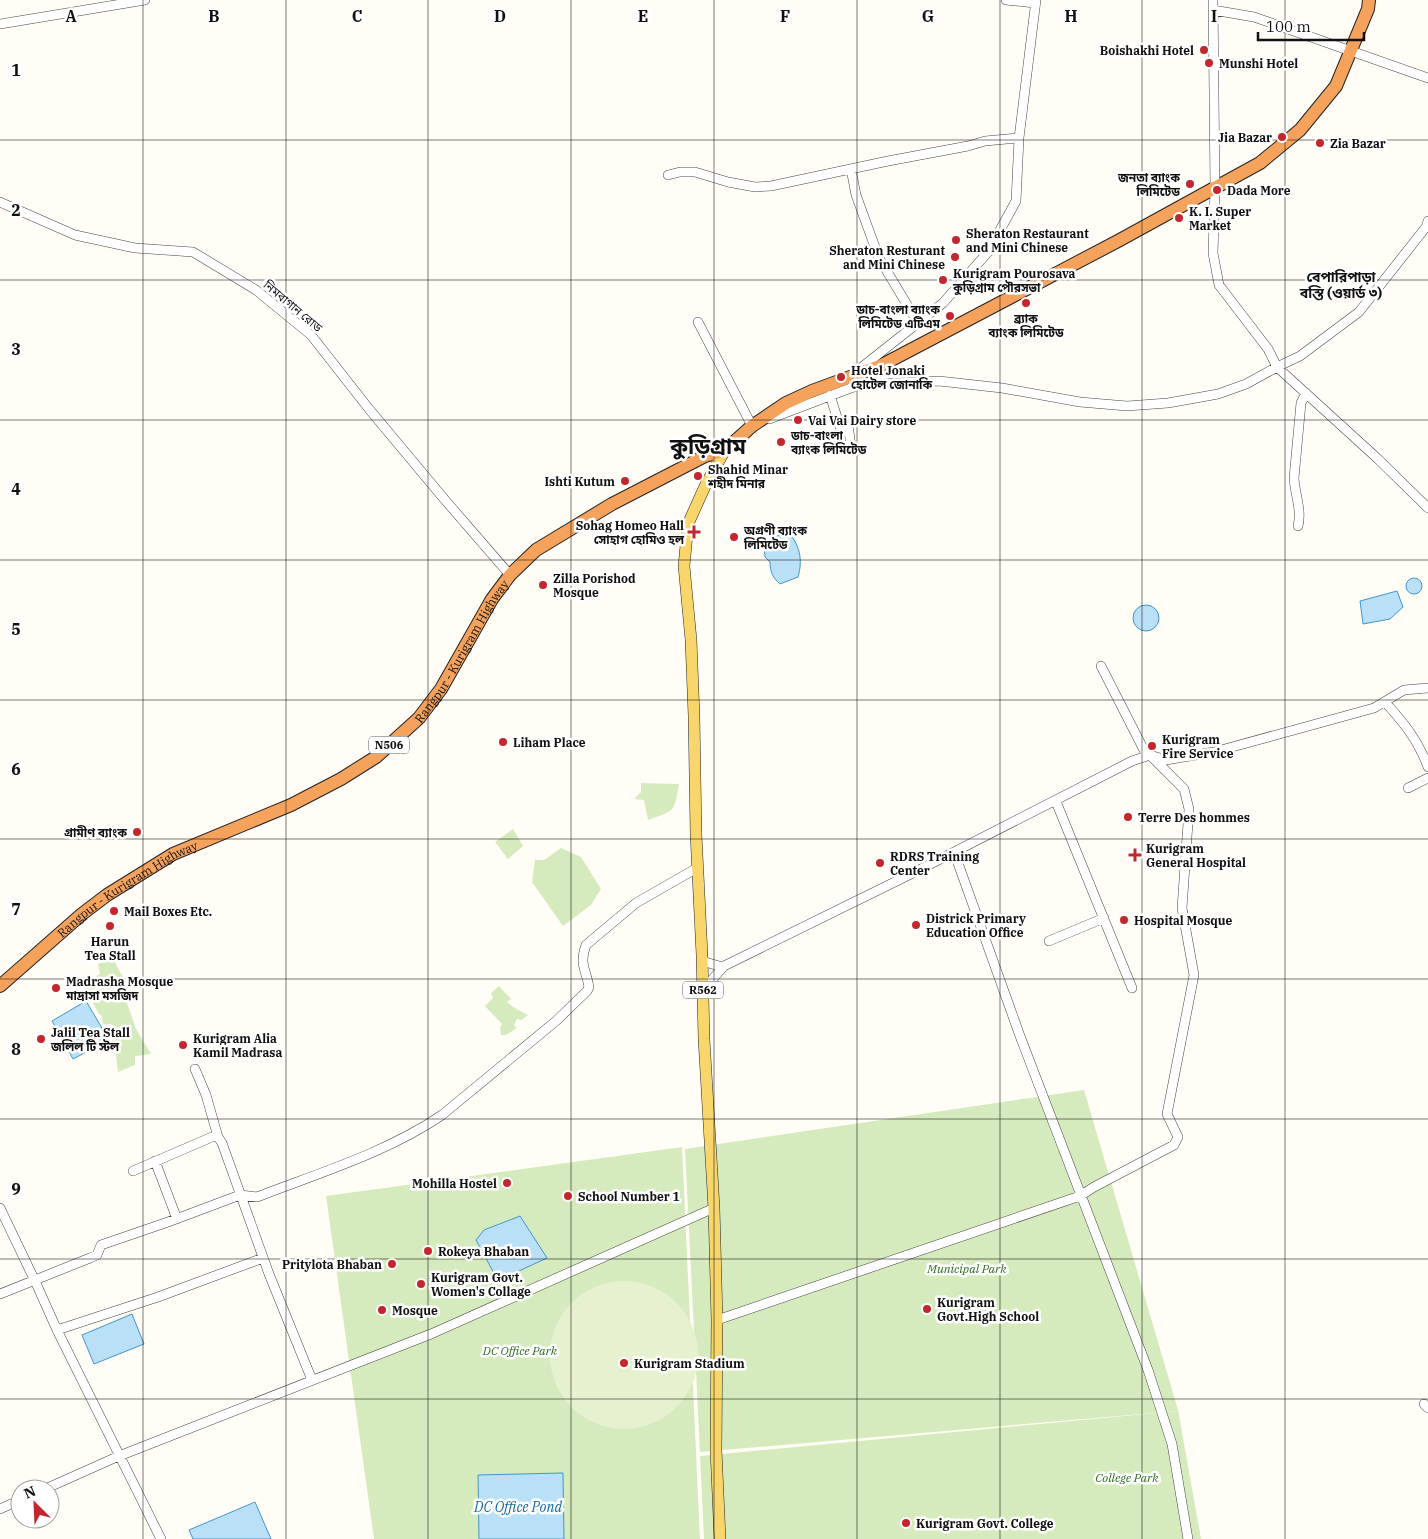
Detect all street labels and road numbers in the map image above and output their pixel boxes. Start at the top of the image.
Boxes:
street label: নিমবাগান রোড [260,276,326,335]
street label: Rangpur - Kurigram Highway [411,576,512,725]
road number: N506 [369,736,409,754]
street label: Rangpur - Kurigram Highway [54,837,200,940]
road number: R562 [683,982,723,998]

